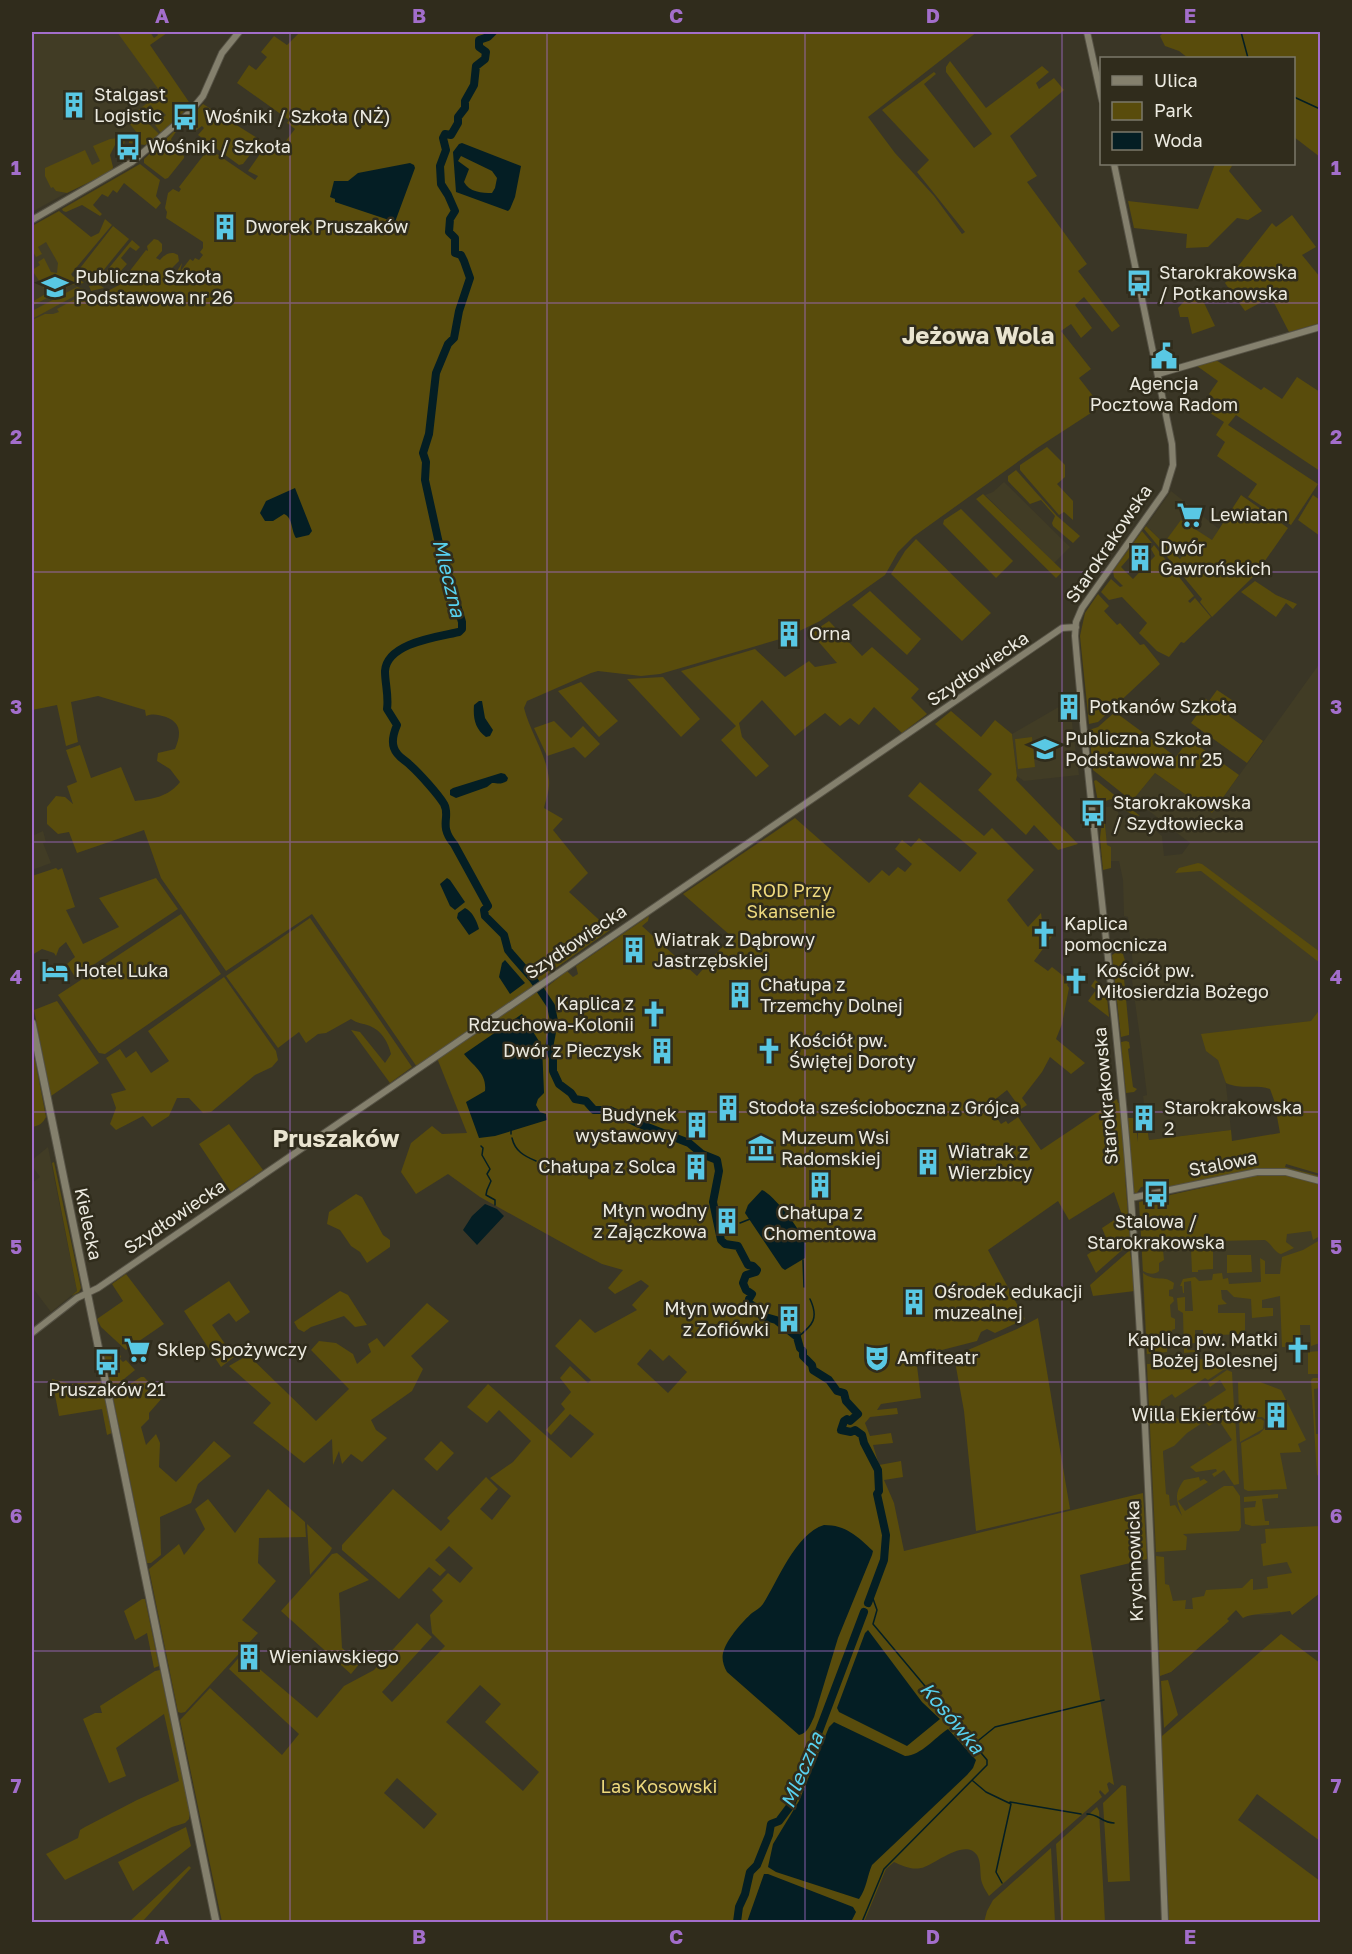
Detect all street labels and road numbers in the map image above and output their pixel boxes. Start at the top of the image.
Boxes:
street label: Starokrakowska [1060,480,1156,607]
street label: Szydłowiecka [922,626,1032,710]
street label: Szydłowiecka [520,899,630,983]
street label: Starokrakowska [1088,1026,1122,1166]
street label: Stalowa [1187,1146,1259,1180]
street label: Szydłowiecka [119,1174,229,1258]
street label: Kielecka [71,1185,107,1262]
street label: Krychnowicka [1121,1500,1147,1622]

